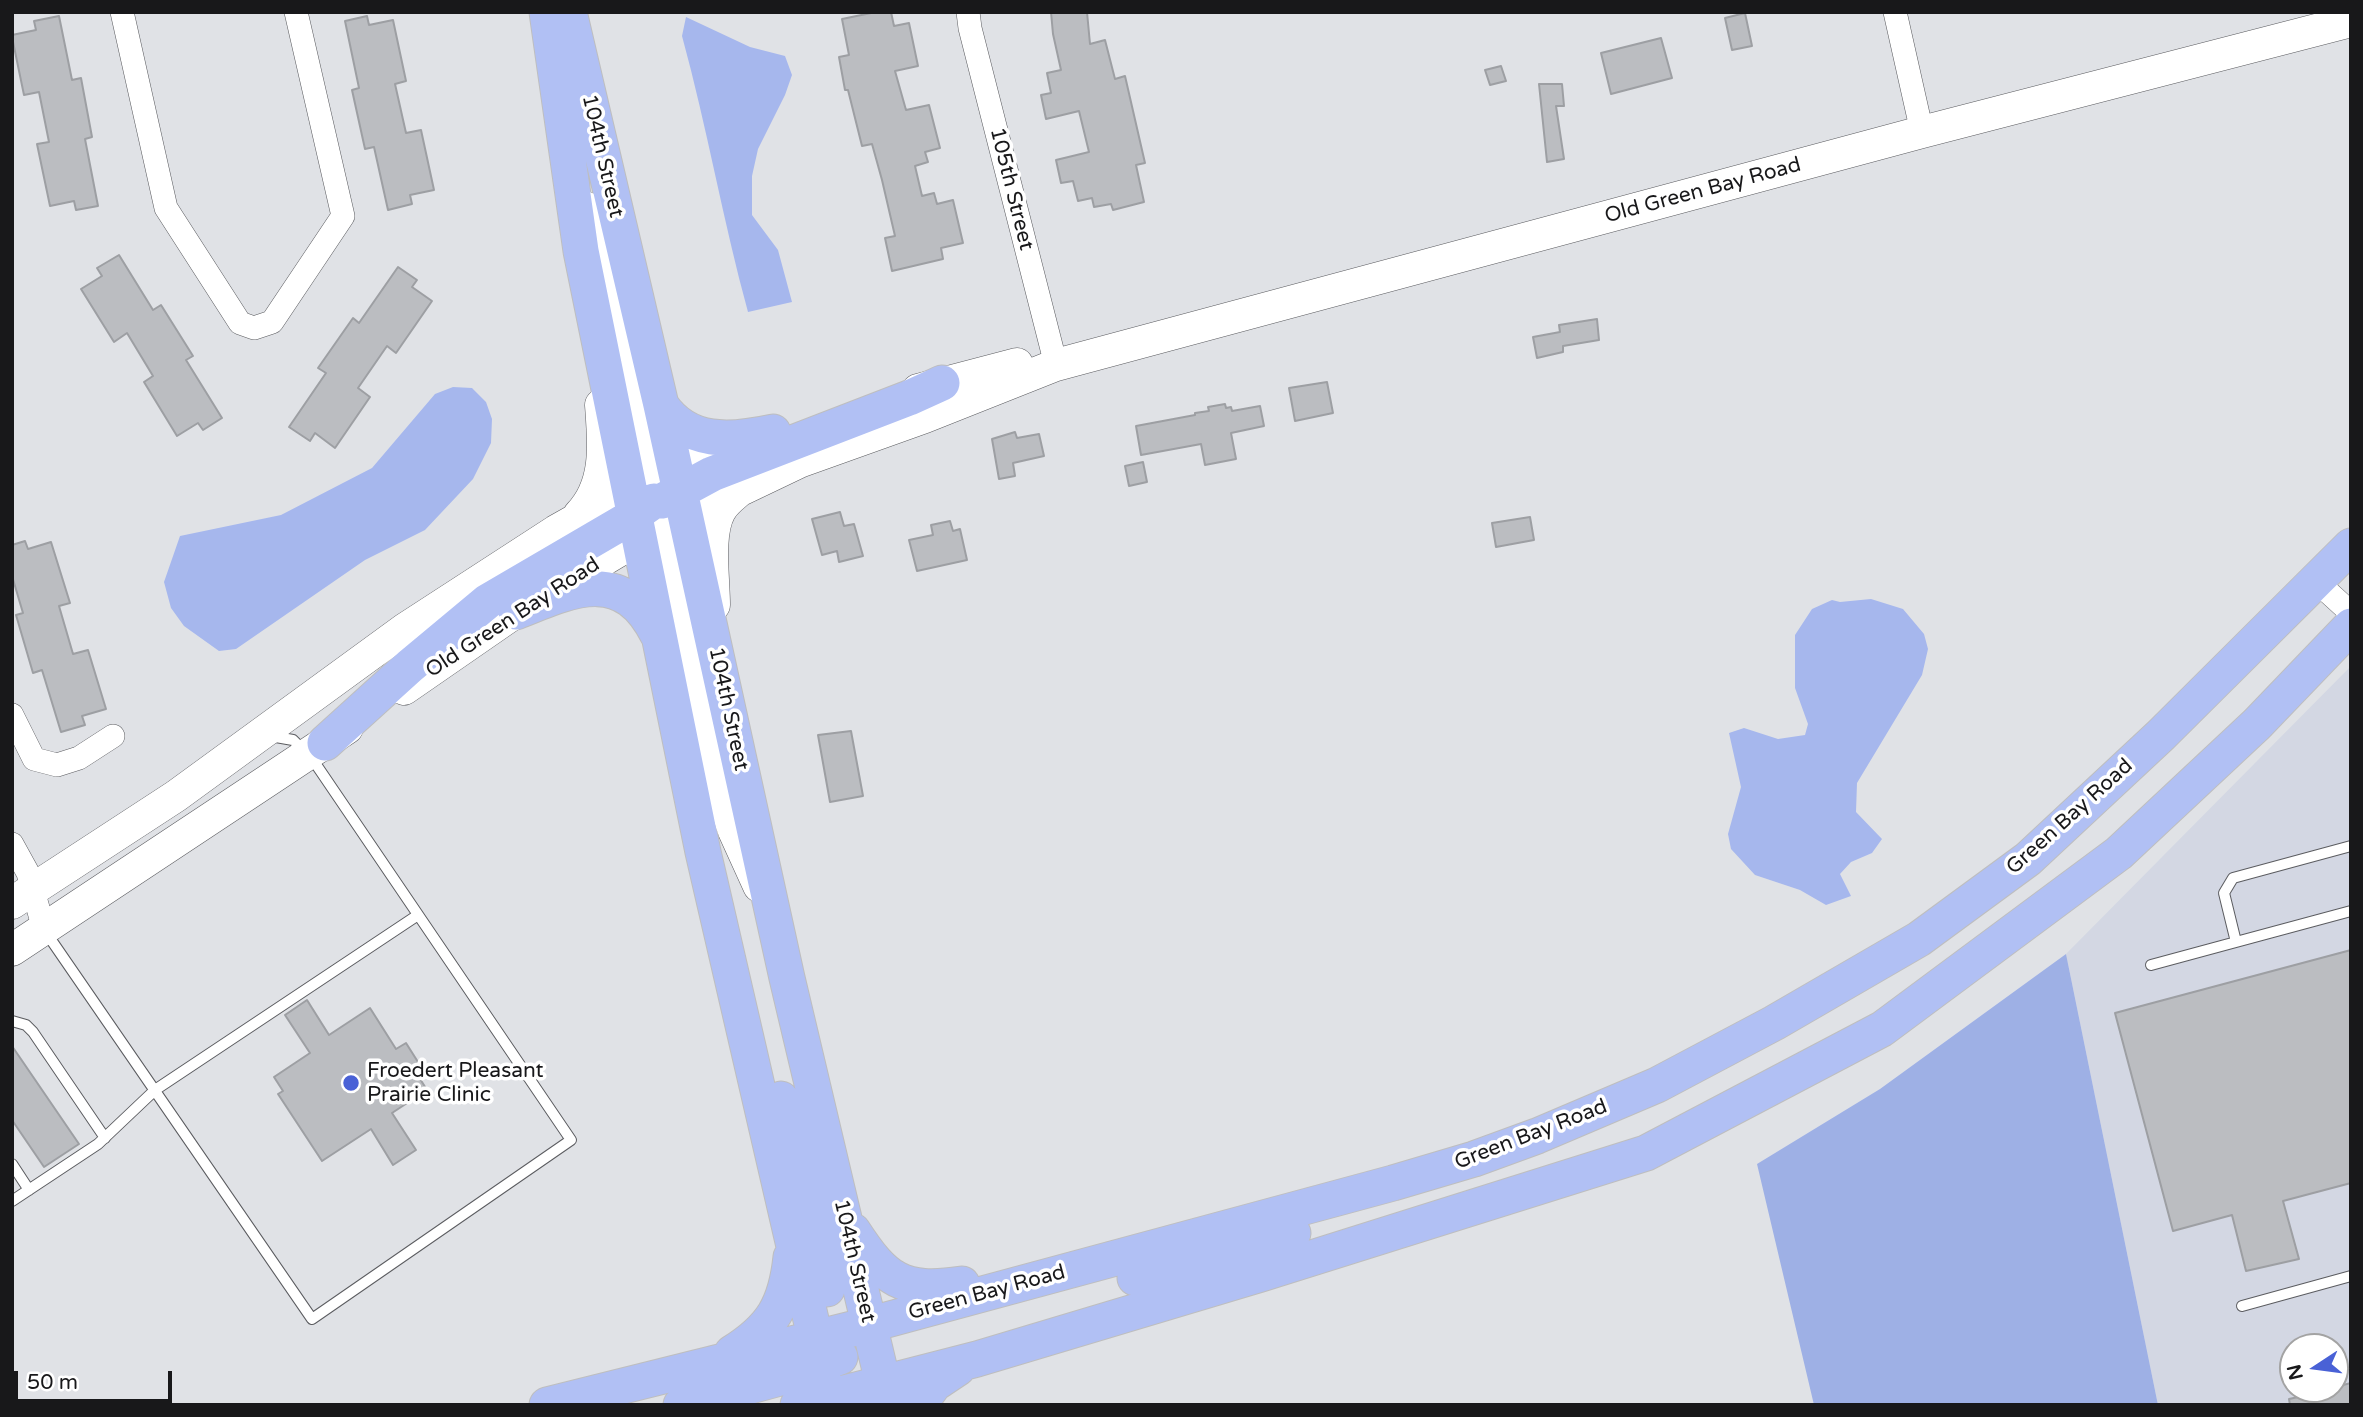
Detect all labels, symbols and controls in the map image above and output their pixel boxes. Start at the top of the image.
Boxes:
street label: 104th Street [576,92,628,220]
street label: 105th Street [984,125,1038,253]
street label: Old Green Bay Road [1602,153,1804,229]
street label: Old Green Bay Road [421,552,605,684]
street label: 104th Street [703,645,753,773]
street label: Green Bay Road [2002,754,2138,880]
place label: Froedert Pleasant Prairie Clinic [367,1058,544,1108]
marker: Froedert Pleasant Prairie Clinic [341,1073,361,1093]
street label: Green Bay Road [1451,1094,1611,1176]
street label: 104th Street [828,1197,880,1325]
street label: Green Bay Road [906,1260,1068,1326]
north arrow [2279,1333,2349,1403]
scale bar [18,1358,175,1402]
text: N [2283,1362,2308,1382]
text: 50 m [27,1370,78,1395]

